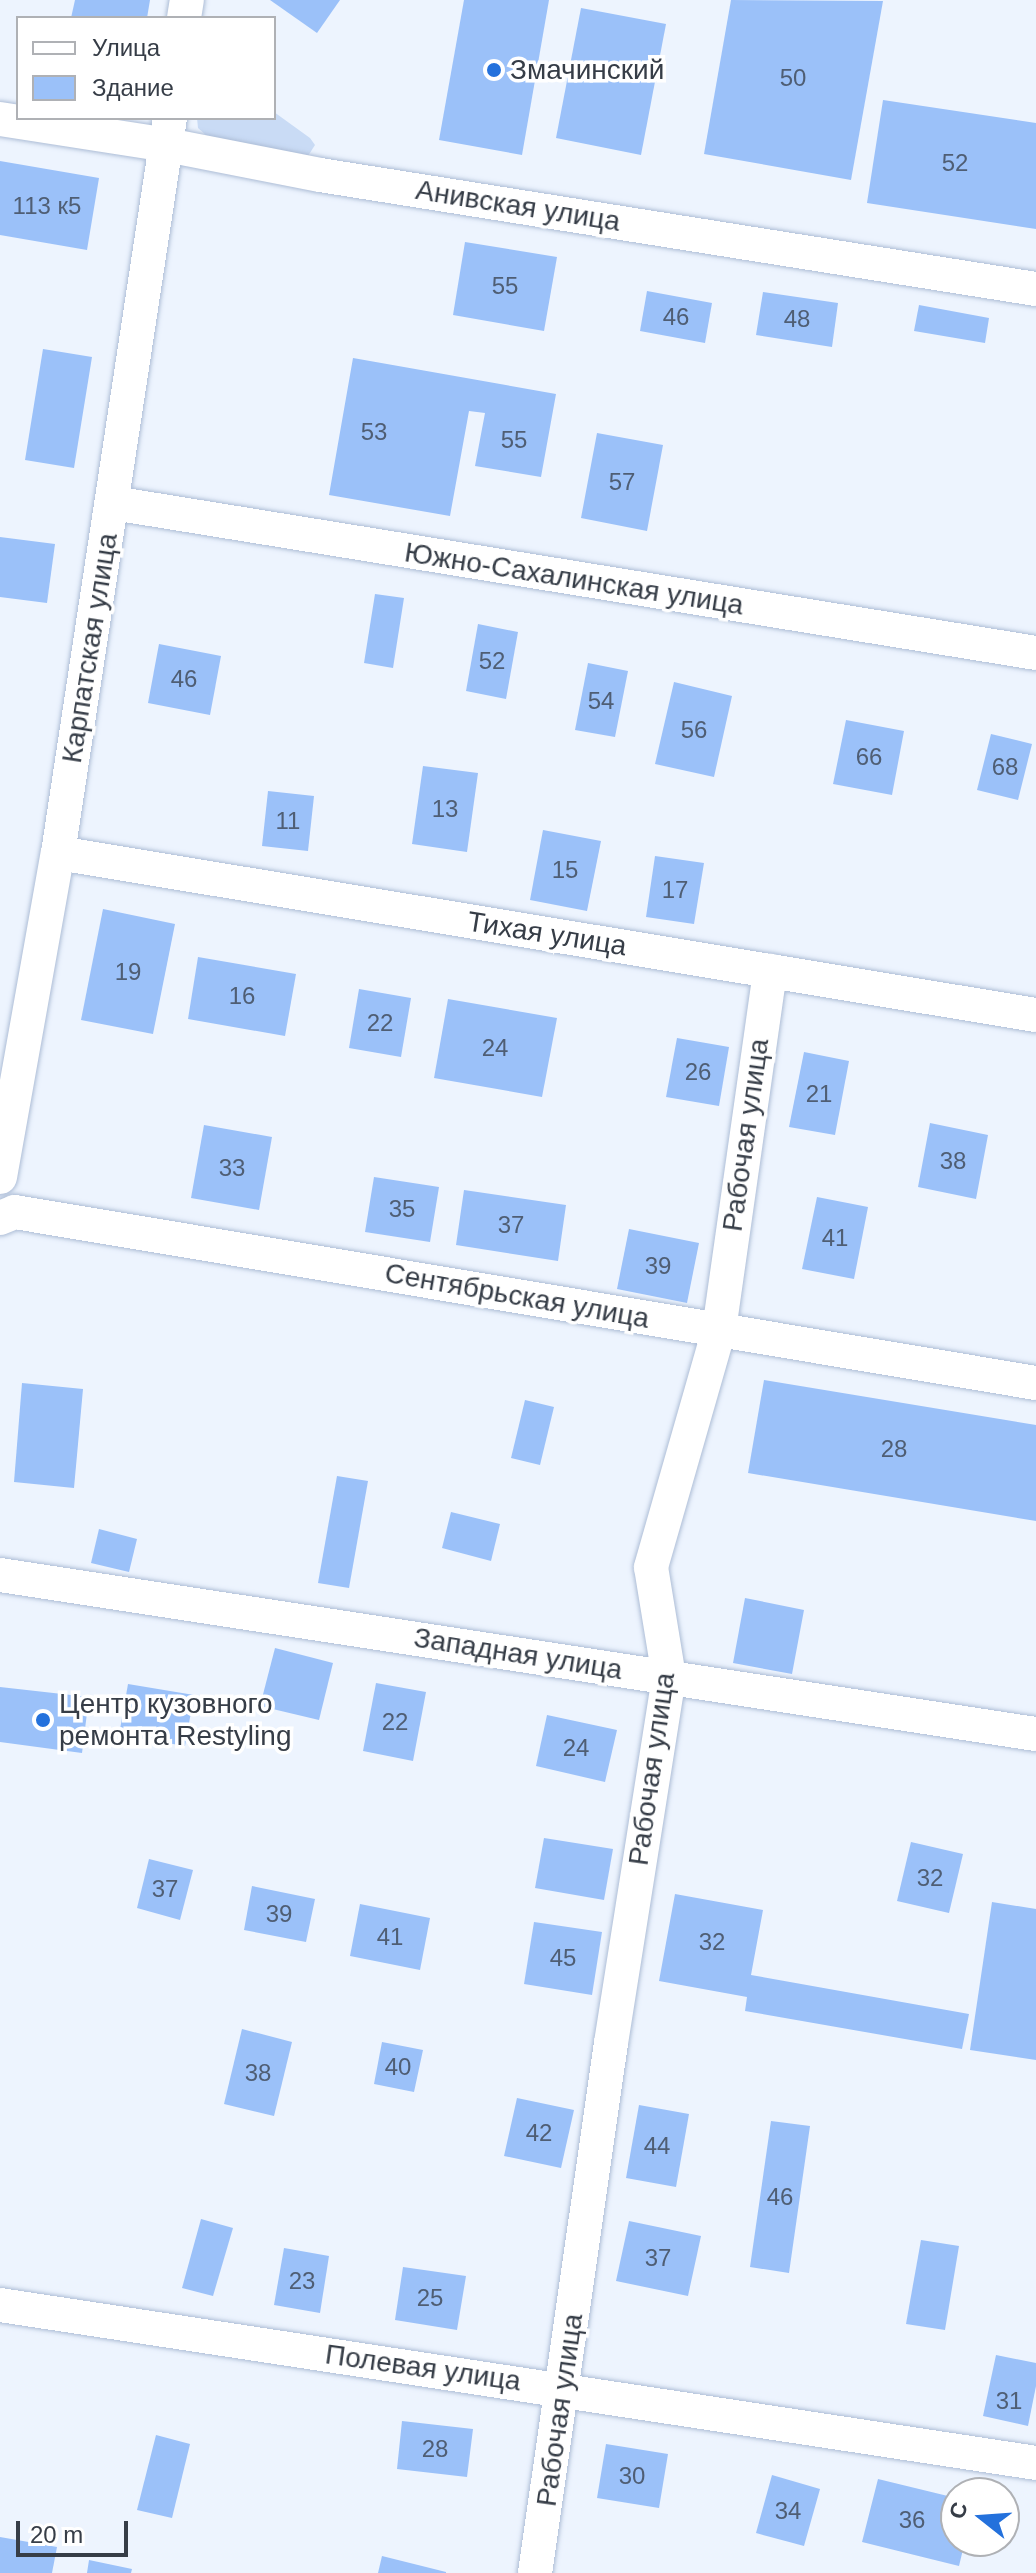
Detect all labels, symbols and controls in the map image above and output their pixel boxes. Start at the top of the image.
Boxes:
legend [16,16,276,120]
text: Улица [92,34,160,61]
place label: Змачинский [510,53,664,87]
marker: Змачинский [485,61,503,79]
house number: 50 [780,64,806,92]
text: Здание [92,74,174,101]
house number: 52 [942,149,968,177]
street label: Анивская улица [413,173,623,239]
house number: 113 к5 [13,192,81,220]
house number: 55 [492,272,518,300]
house number: 46 [663,303,689,331]
house number: 48 [784,305,810,333]
house number: 53 [361,418,387,446]
house number: 55 [501,426,527,454]
house number: 57 [609,468,635,496]
street label: Карпатская улица [55,531,125,765]
street label: Южно-Сахалинская улица [402,536,746,622]
house number: 52 [479,647,505,675]
house number: 46 [171,665,197,693]
house number: 54 [588,687,614,715]
house number: 56 [681,716,707,744]
house number: 66 [856,743,882,771]
house number: 68 [992,753,1018,781]
house number: 13 [432,795,458,823]
house number: 11 [276,807,300,835]
house number: 15 [552,856,578,884]
house number: 17 [662,876,688,904]
street label: Тихая улица [465,905,629,963]
house number: 19 [115,958,141,986]
house number: 16 [229,982,255,1010]
house number: 22 [367,1009,393,1037]
house number: 24 [482,1034,508,1062]
street label: Рабочая улица [716,1036,776,1234]
house number: 26 [685,1058,711,1086]
house number: 21 [806,1080,832,1108]
house number: 38 [940,1147,966,1175]
house number: 33 [219,1154,245,1182]
house number: 35 [389,1195,415,1223]
house number: 37 [498,1211,524,1239]
house number: 41 [822,1224,848,1252]
house number: 39 [645,1252,671,1280]
street label: Сентябрьская улица [382,1256,652,1336]
house number: 28 [881,1435,907,1463]
street label: Западная улица [411,1621,625,1687]
street label: Рабочая улица [622,1670,682,1868]
place label: Центр кузовного ремонта Restyling [59,1687,291,1753]
house number: 22 [382,1708,408,1736]
marker: Центр кузовного ремонта Restyling [34,1711,52,1729]
house number: 24 [563,1734,589,1762]
house number: 32 [917,1864,943,1892]
house number: 37 [152,1875,178,1903]
house number: 39 [266,1900,292,1928]
house number: 41 [377,1923,403,1951]
house number: 32 [699,1928,725,1956]
house number: 45 [550,1944,576,1972]
house number: 40 [385,2053,411,2081]
house number: 38 [245,2059,271,2087]
house number: 42 [526,2119,552,2147]
house number: 44 [644,2132,670,2160]
house number: 46 [767,2183,793,2211]
house number: 37 [645,2244,671,2272]
house number: 23 [289,2267,315,2295]
house number: 25 [417,2284,443,2312]
street label: Рабочая улица [530,2311,590,2509]
street label: Полевая улица [323,2338,523,2398]
house number: 31 [996,2387,1022,2415]
house number: 28 [422,2435,448,2463]
house number: 30 [619,2462,645,2490]
north arrow [940,2477,1020,2557]
house number: 34 [775,2497,801,2525]
text: С [944,2499,973,2522]
scale bar [20,2505,132,2555]
house number: 36 [899,2506,925,2534]
text: 20 m [30,2521,83,2548]

